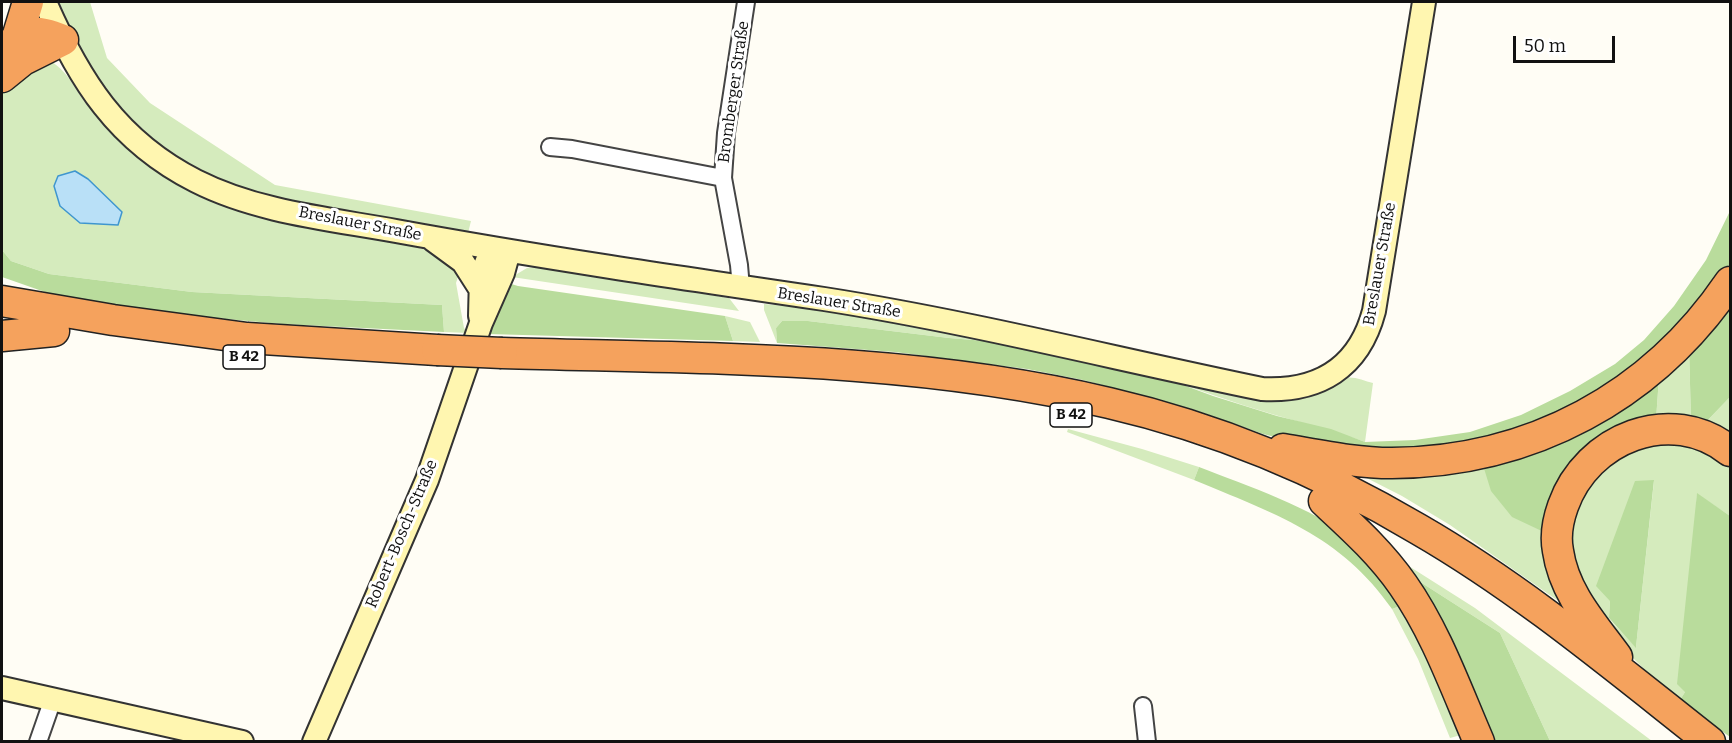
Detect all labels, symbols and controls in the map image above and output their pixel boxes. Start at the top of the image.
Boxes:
street label: Bromberger Straße [715,20,753,164]
scale bar [1516,24,1618,62]
text: 50 m [1524,35,1566,57]
street label: Breslauer Straße [1360,201,1400,327]
street label: Breslauer Straße [297,203,423,245]
street label: Breslauer Straße [776,284,902,322]
road number: B 42 [223,345,265,369]
road number: B 42 [1050,403,1092,427]
street label: Robert-Bosch-Straße [362,457,442,611]

